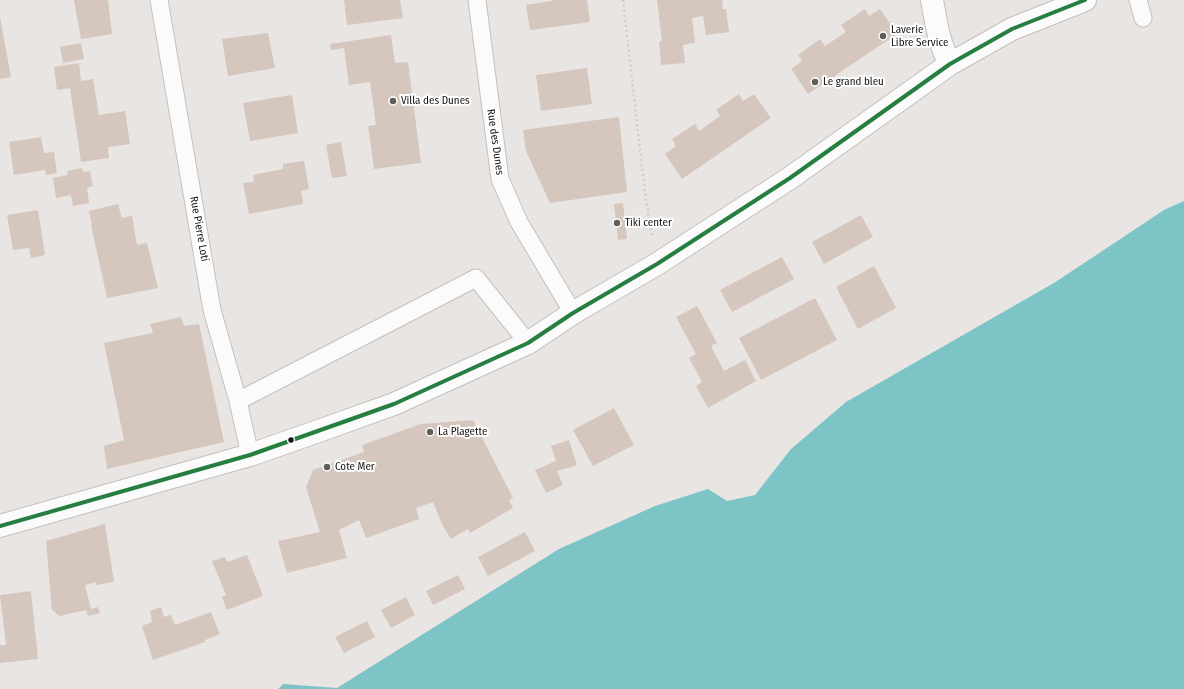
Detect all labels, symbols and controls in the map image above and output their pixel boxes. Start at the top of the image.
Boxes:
place label: Laverie Libre Service [891,23,948,49]
marker: Laverie Libre Service [878,31,888,41]
place label: Le grand bleu [823,75,884,89]
marker: Le grand bleu [810,77,820,87]
place label: Villa des Dunes [401,94,470,108]
marker: Villa des Dunes [388,96,398,106]
street label: Rue des Dunes [484,108,506,176]
street label: Rue Pierre Loti [187,195,211,263]
place label: Tiki center [625,216,672,230]
marker: Tiki center [612,218,622,228]
place label: La Plagette [438,425,487,439]
marker: La Plagette [425,427,435,437]
unlabelled marker [286,435,296,445]
place label: Cote Mer [335,460,375,474]
marker: Cote Mer [322,462,332,472]

